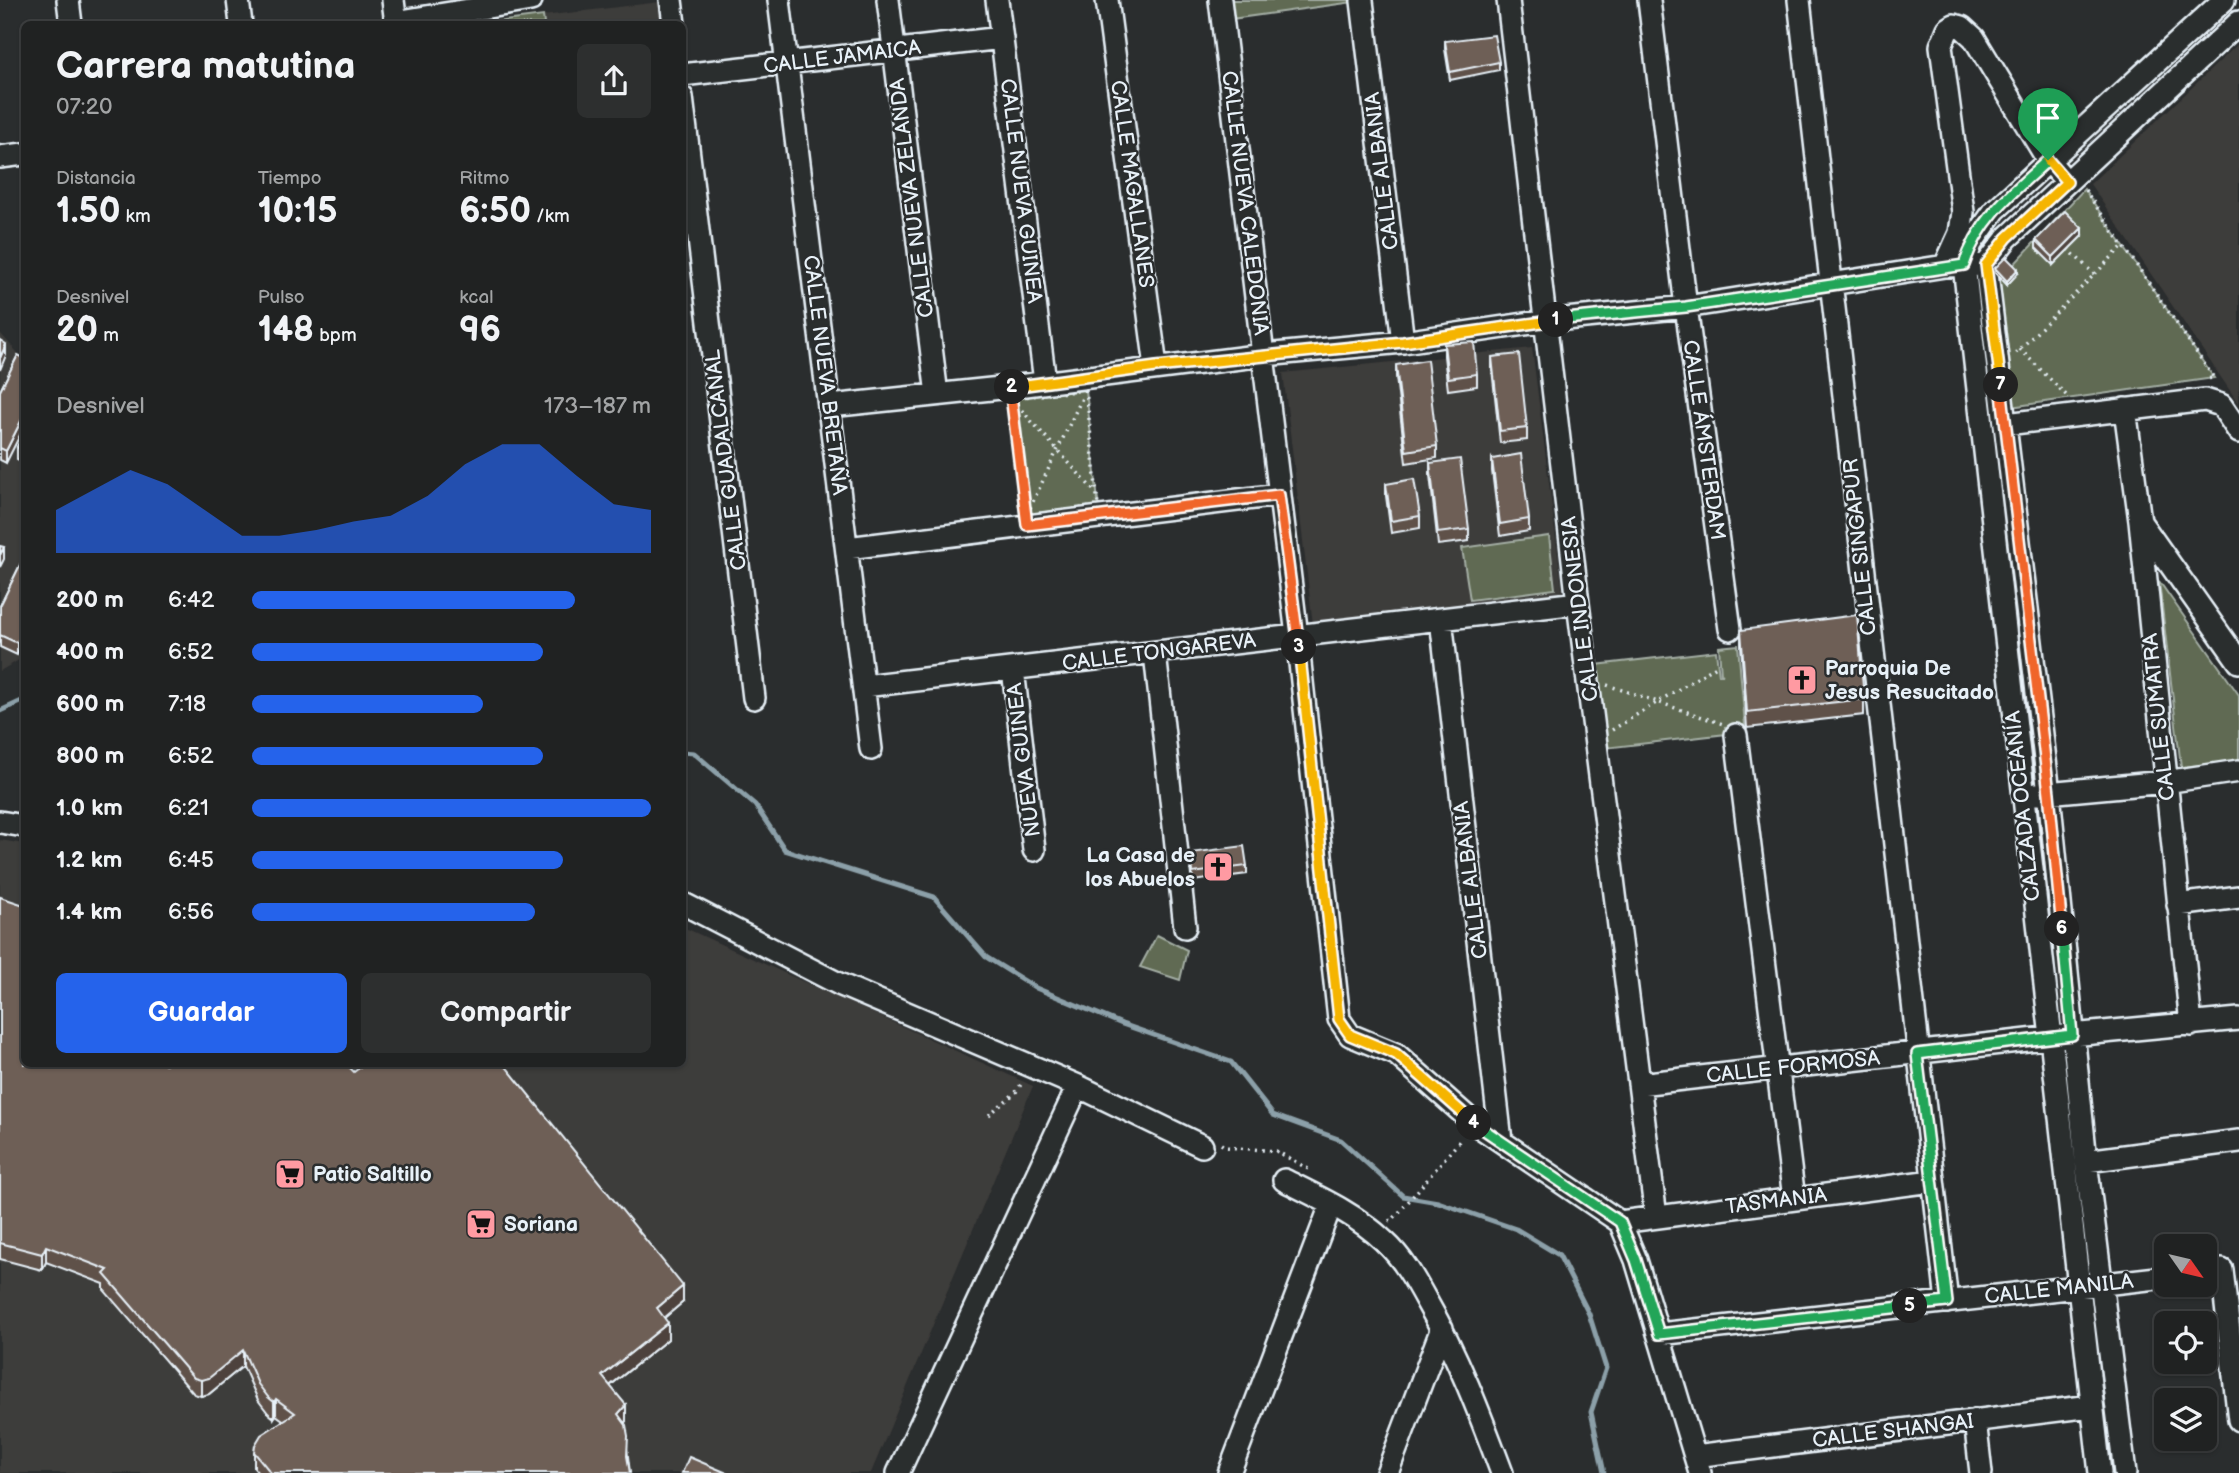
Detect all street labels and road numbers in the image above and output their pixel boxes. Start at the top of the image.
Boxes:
street label: CALLE JAMAICA [762,35,922,79]
street label: CALLE NUEVA CALEDONIA [1216,69,1274,337]
street label: CALLE NUEVA ZELANDA [885,77,939,319]
street label: CALLE NUEVA GUINEA [995,77,1047,305]
street label: CALLE MAGALLANES [1105,79,1159,289]
street label: CALLE ALBANIA [1360,91,1404,251]
street label: CALLE NUEVA BRETAÑA [798,254,852,497]
street label: CALLE ÁMSTERDAM [1678,338,1730,542]
street label: CALLE GUADALCANAL [700,348,752,572]
street label: CALLE SINGAPUR [1838,457,1882,637]
street label: CALLE INDONESIA [1556,515,1604,703]
street label: CALLE TONGAREVA [1061,628,1257,676]
street label: CALLE SUMATRA [2138,632,2180,802]
street label: NUEVA GUINEA [1002,681,1046,838]
street label: CALZADA OCEANÍA [2001,709,2045,902]
street label: CALLE ALBANIA [1449,800,1493,960]
street label: CALLE FORMOSA [1705,1045,1881,1089]
street label: TASMANIA [1724,1182,1828,1220]
street label: CALLE MANILA [1983,1269,2135,1309]
street label: CALLE SHANGAI [1811,1409,1975,1453]

